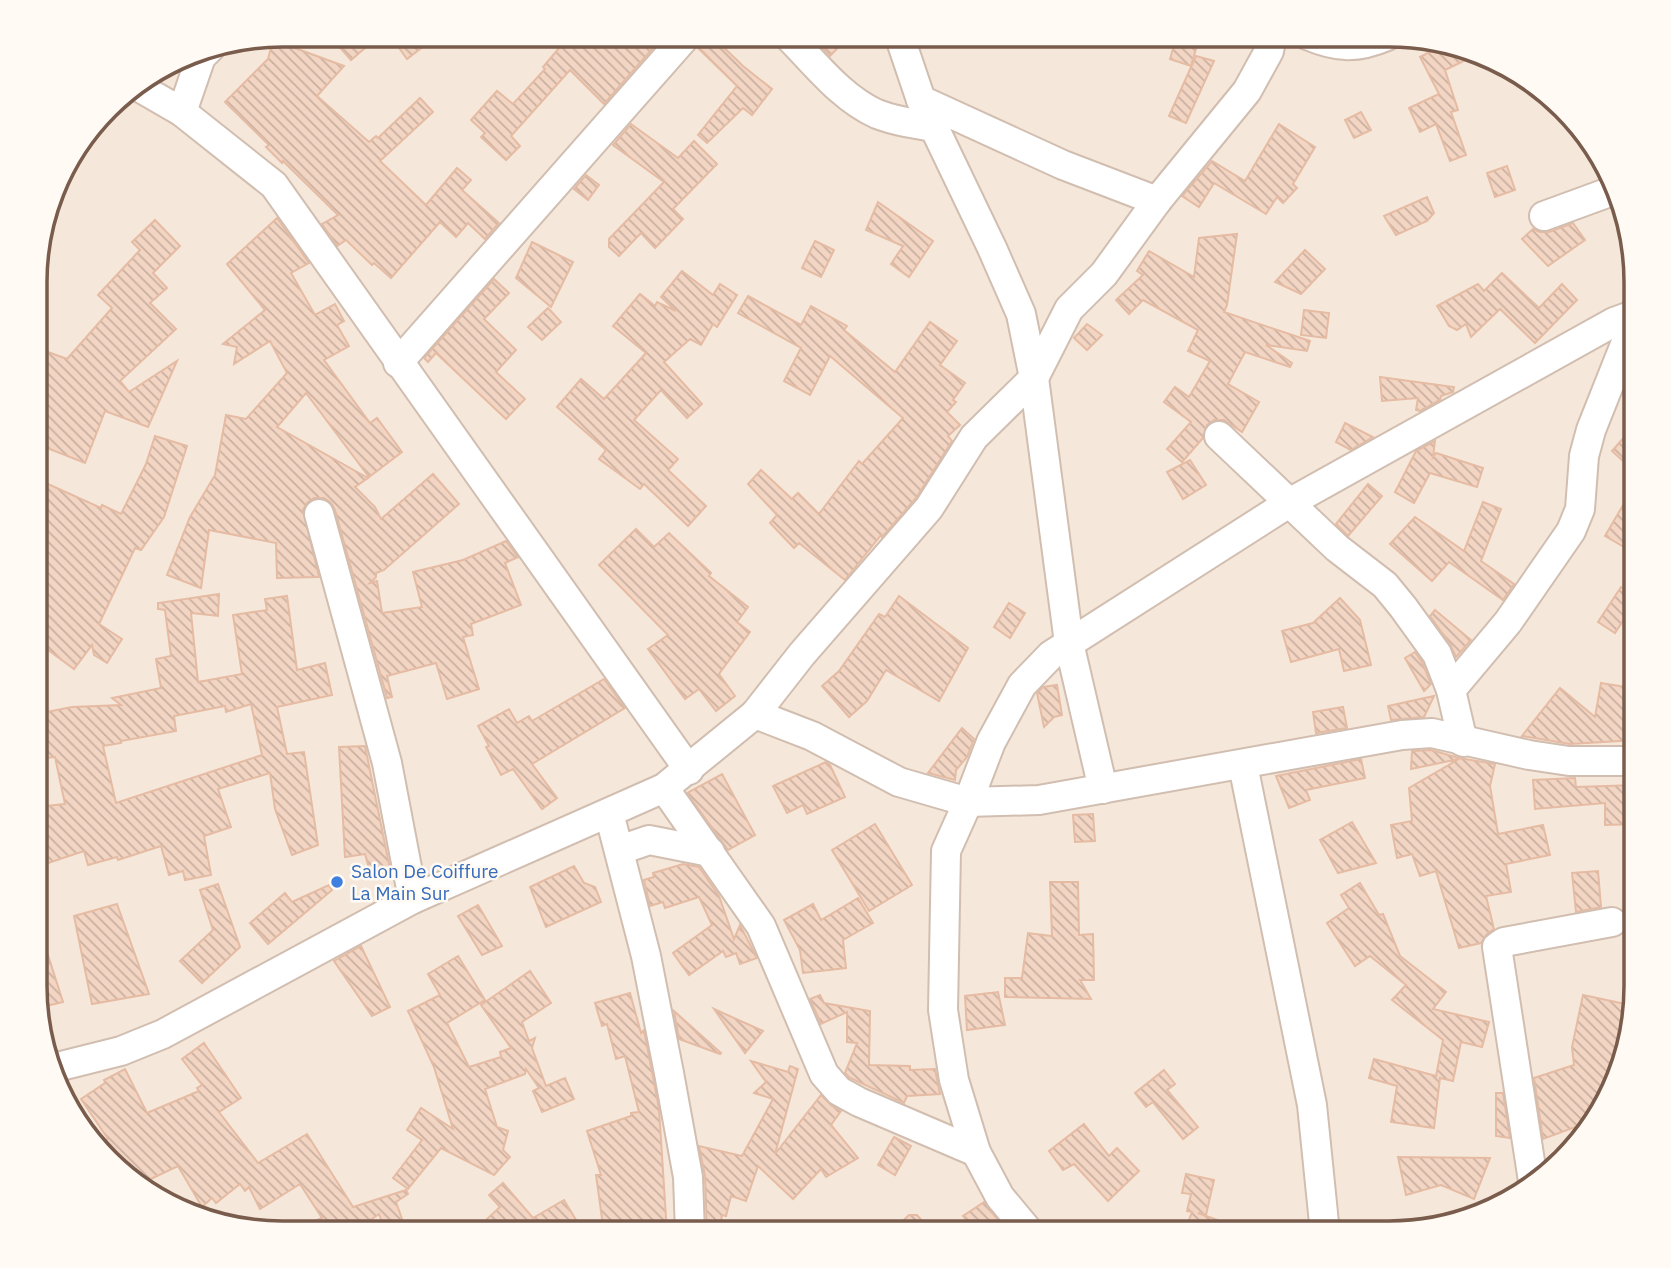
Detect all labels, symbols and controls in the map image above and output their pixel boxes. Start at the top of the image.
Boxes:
place label: Salon De Coiffure La Main Sur [351,859,499,905]
marker: Salon De Coiffure La Main Sur [329,874,345,890]

